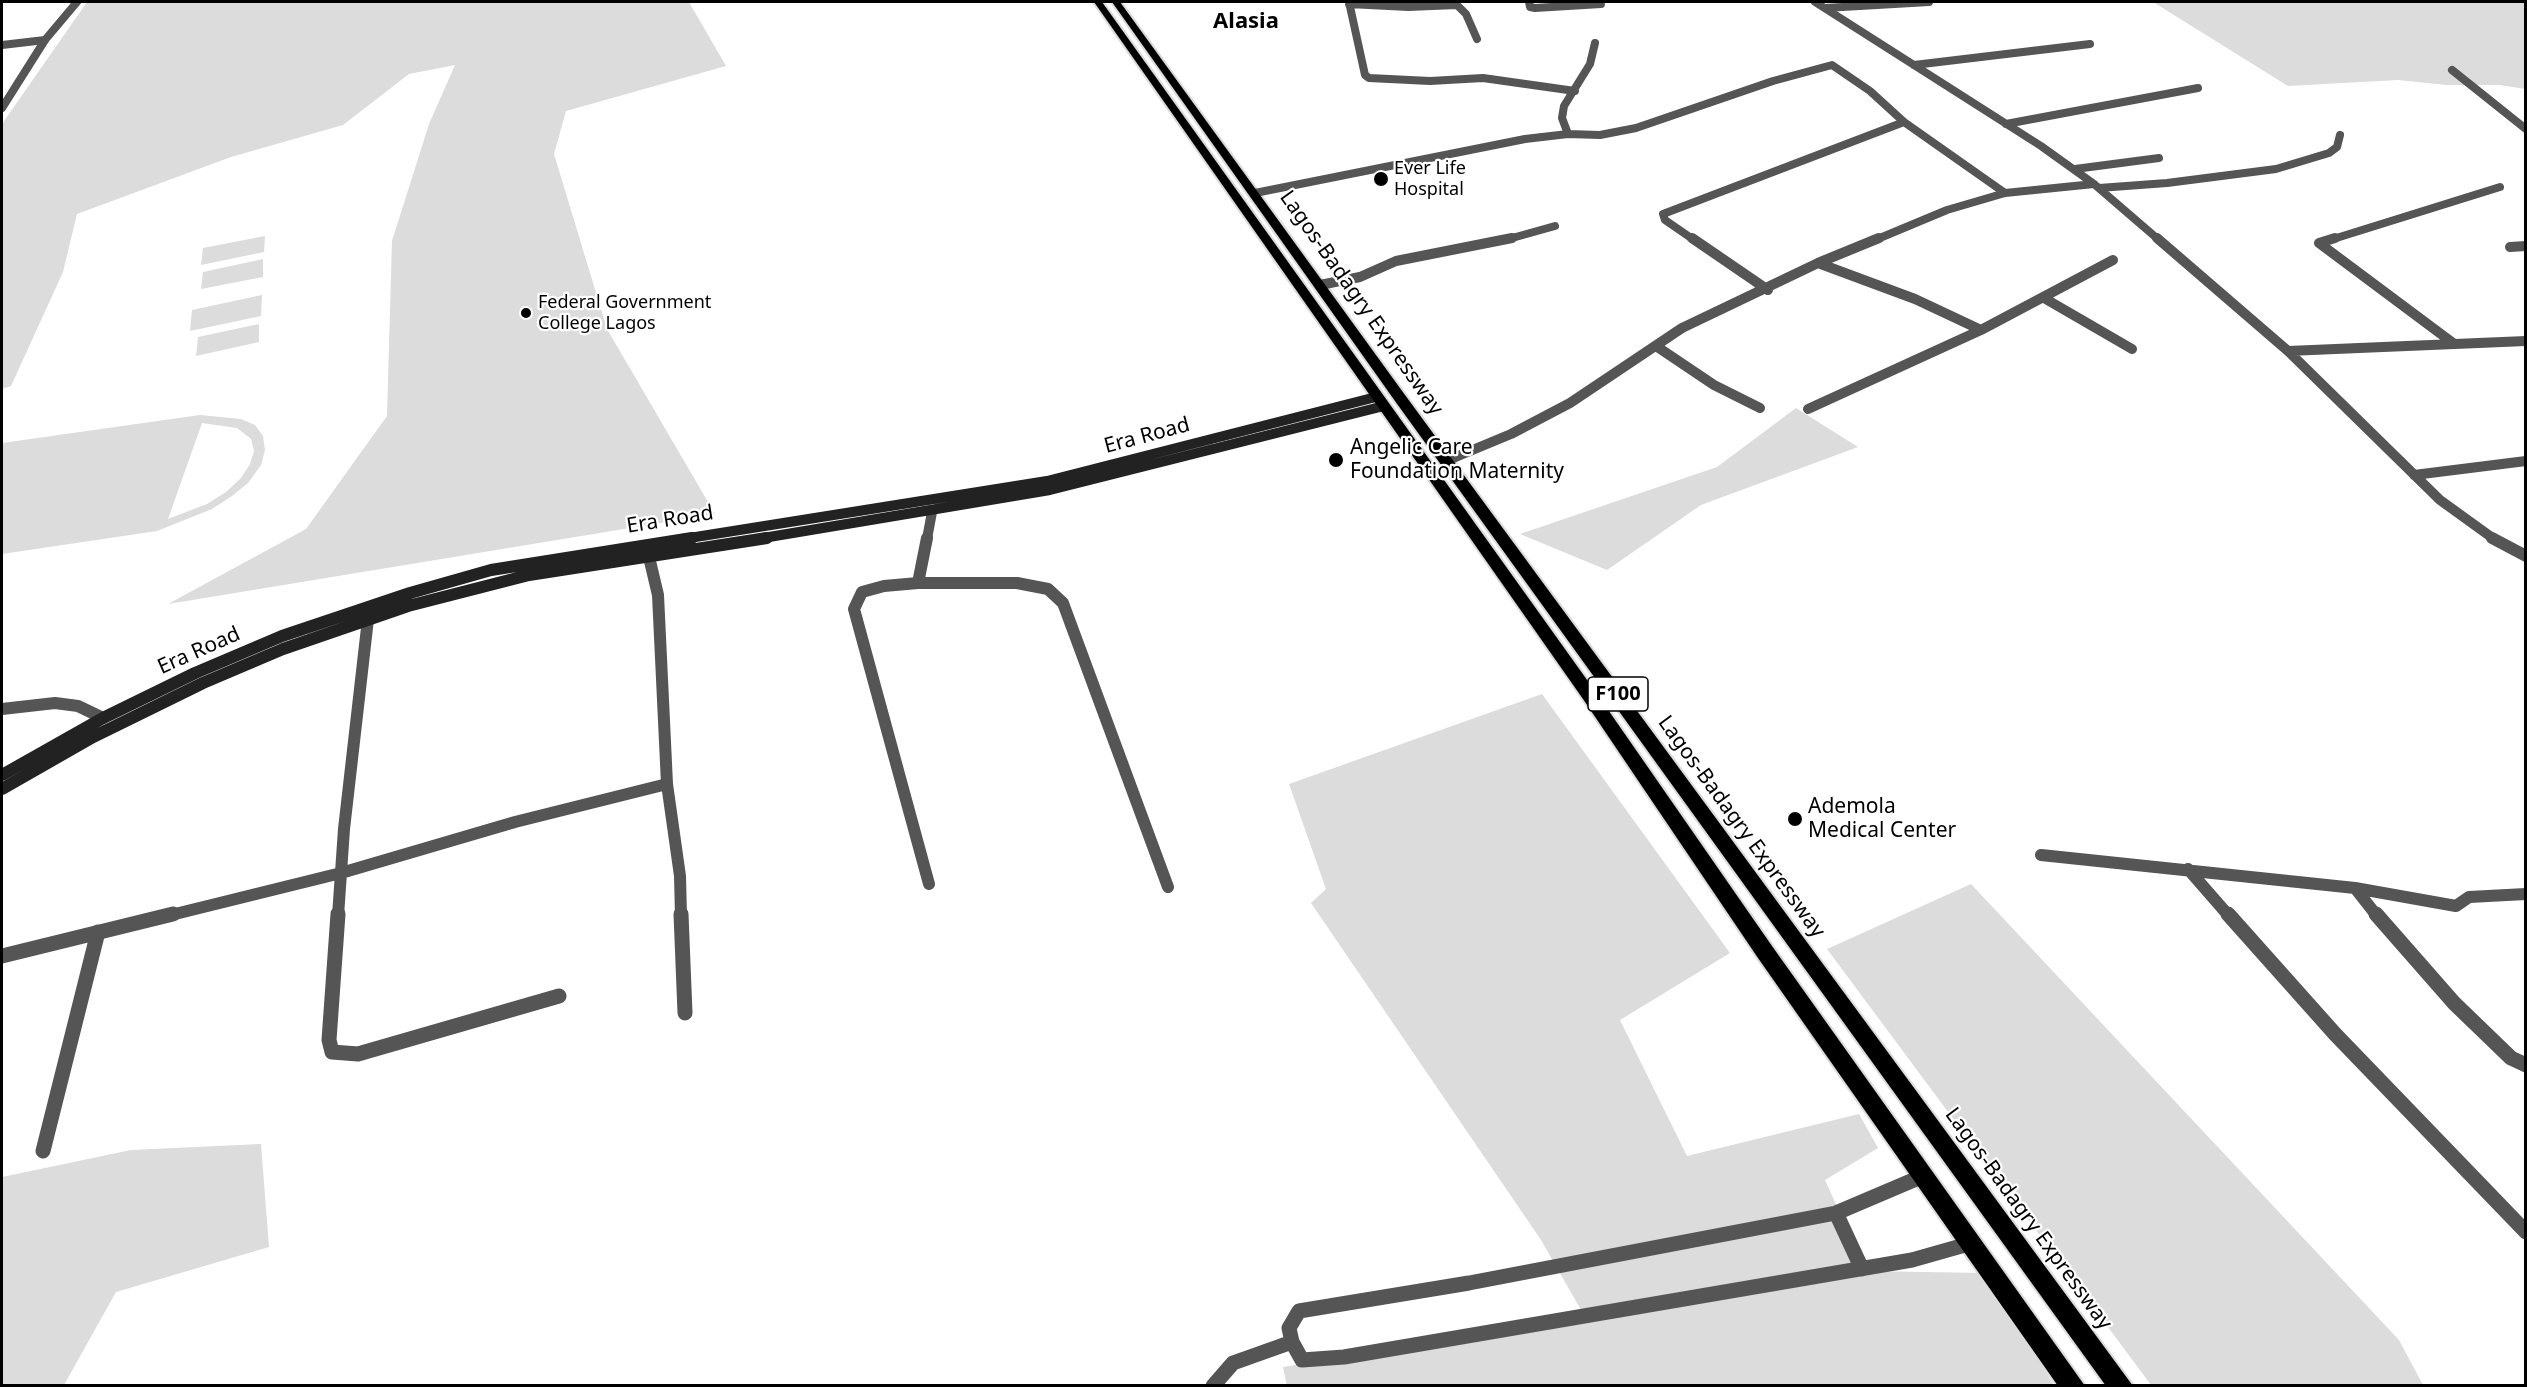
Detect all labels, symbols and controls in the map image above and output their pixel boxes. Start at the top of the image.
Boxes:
district label: Alasia [1213,9,1279,35]
place label: Ever Life Hospital [1394,158,1466,201]
marker: Ever Life Hospital [1372,170,1390,188]
street label: Lagos-Badagry Expressway [1274,186,1448,420]
place label: Federal Government College Lagos [538,292,711,334]
marker: Federal Government College Lagos [519,306,533,320]
street label: Era Road [1101,412,1193,460]
place label: Angelic Care Foundation Maternity [1350,435,1564,485]
marker: Angelic Care Foundation Maternity [1327,451,1345,469]
street label: Era Road [625,501,715,539]
street label: Era Road [154,622,244,680]
road number: F100 [1588,677,1648,711]
street label: Lagos-Badagry Expressway [1652,711,1830,943]
place label: Ademola Medical Center [1808,794,1956,844]
marker: Ademola Medical Center [1786,810,1804,828]
street label: Lagos-Badagry Expressway [1939,1103,2117,1335]

